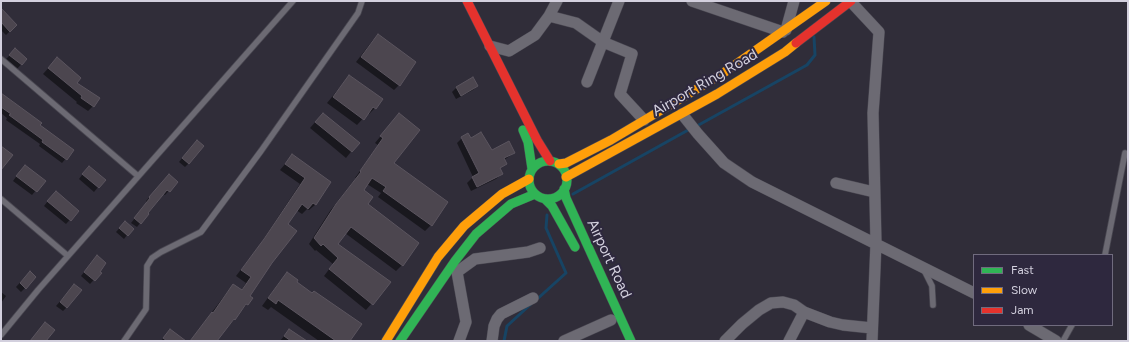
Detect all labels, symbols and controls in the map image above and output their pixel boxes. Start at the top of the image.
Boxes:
street label: Airport Ring Road [649,45,761,121]
street label: Airport Road [583,217,635,301]
legend [973,254,1113,326]
text: Fast [1011,263,1034,277]
text: Slow [1011,283,1037,297]
text: Jam [1011,303,1034,317]

